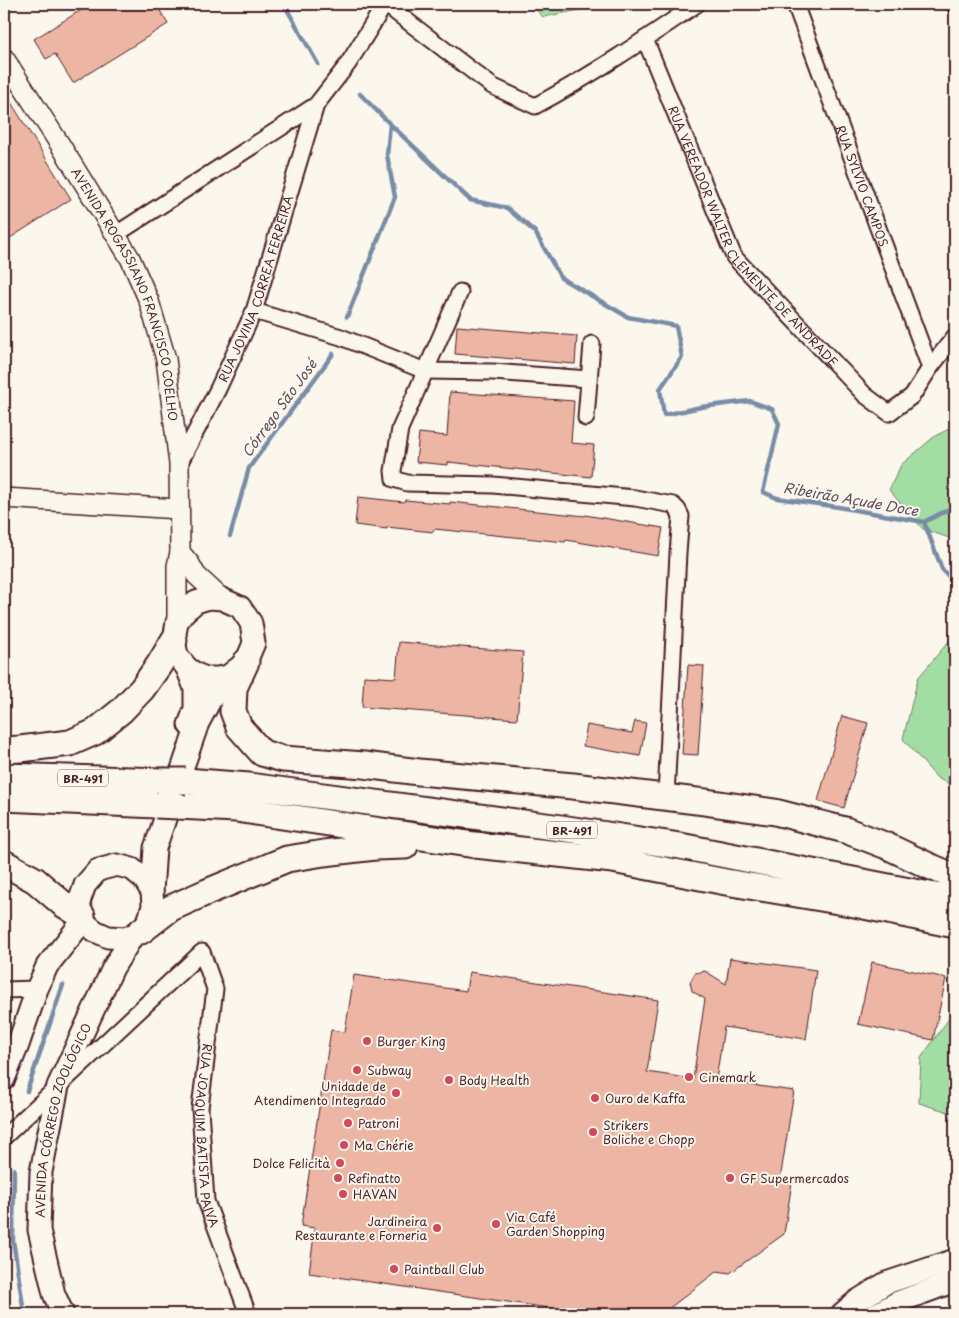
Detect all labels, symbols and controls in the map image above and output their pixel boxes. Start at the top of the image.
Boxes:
street label: RUA VEREADOR WALTER CLEMENTE DE ANDRADE [664,103,842,370]
street label: RUA SYLVIO CAMPOS [832,123,893,249]
street label: AVENIDA ROGASSIANO FRANCISCO COELHO [67,164,183,422]
street label: RUA JOVINA CORREA FERREIRA [213,193,297,385]
water label: Córrego São José [236,354,323,461]
water label: Ribeirão Açude Doce [782,477,920,521]
road number: BR-491 [58,770,108,786]
road number: BR-491 [547,822,597,838]
street label: AVENIDA CÓRREGO ZOOLÓGICO [30,1020,95,1218]
place label: Burger King [377,1032,446,1050]
marker: Burger King [361,1035,373,1047]
street label: RUA JOAQUIM BATISTA PAIVA [191,1043,224,1230]
place label: Subway [367,1061,412,1079]
marker: Subway [351,1064,363,1076]
place label: Cinemark [699,1068,756,1086]
place label: Body Health [459,1071,530,1089]
marker: Cinemark [683,1071,695,1083]
marker: Body Health [443,1074,455,1086]
place label: Unidade de Atendimento Integrado [254,1077,386,1109]
marker: Unidade de Atendimento Integrado [390,1087,402,1099]
place label: Ouro de Kaffa [605,1089,686,1107]
marker: Ouro de Kaffa [589,1092,601,1104]
place label: Patroni [358,1114,399,1132]
place label: Strikers Boliche e Chopp [603,1116,695,1148]
marker: Patroni [342,1117,354,1129]
marker: Strikers Boliche e Chopp [587,1126,599,1138]
place label: Ma Chérie [354,1136,414,1154]
marker: Ma Chérie [338,1139,350,1151]
place label: Dolce Felicità [252,1154,330,1172]
marker: Dolce Felicità [334,1157,346,1169]
place label: Refinatto [348,1169,401,1187]
place label: GF Supermercados [740,1169,850,1187]
marker: Refinatto [332,1172,344,1184]
marker: GF Supermercados [724,1172,736,1184]
place label: HAVAN [353,1185,397,1203]
marker: HAVAN [337,1188,349,1200]
place label: Via Café Garden Shopping [506,1208,605,1240]
place label: Jardineira Restaurante e Forneria [295,1212,427,1244]
marker: Via Café Garden Shopping [490,1218,502,1230]
marker: Jardineira Restaurante e Forneria [431,1222,443,1234]
place label: Paintball Club [404,1260,484,1278]
marker: Paintball Club [388,1263,400,1275]

